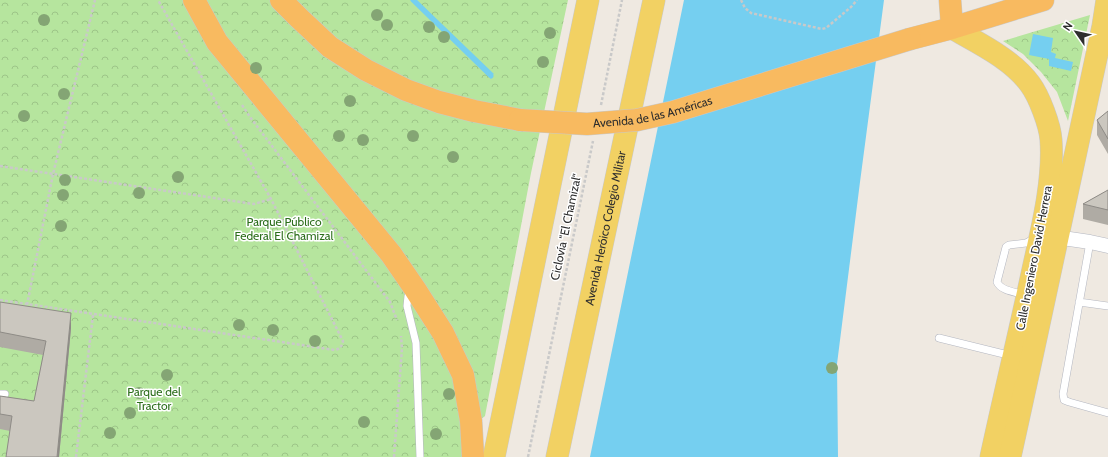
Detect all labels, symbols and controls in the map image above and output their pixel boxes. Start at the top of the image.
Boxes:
north arrow [1056,12,1096,52]
text: N [1060,19,1076,34]
street label: Avenida de las Américas [592,92,714,131]
street label: Avenida Heróico Colegio Militar [581,149,629,307]
street label: Ciclovía "El Chamizal" [547,172,584,282]
street label: Calle Ingeniero David Herrera [1012,184,1055,332]
park label: Parque Público Federal El Chamizal [235,214,334,243]
park label: Parque del Tractor [127,384,181,413]

